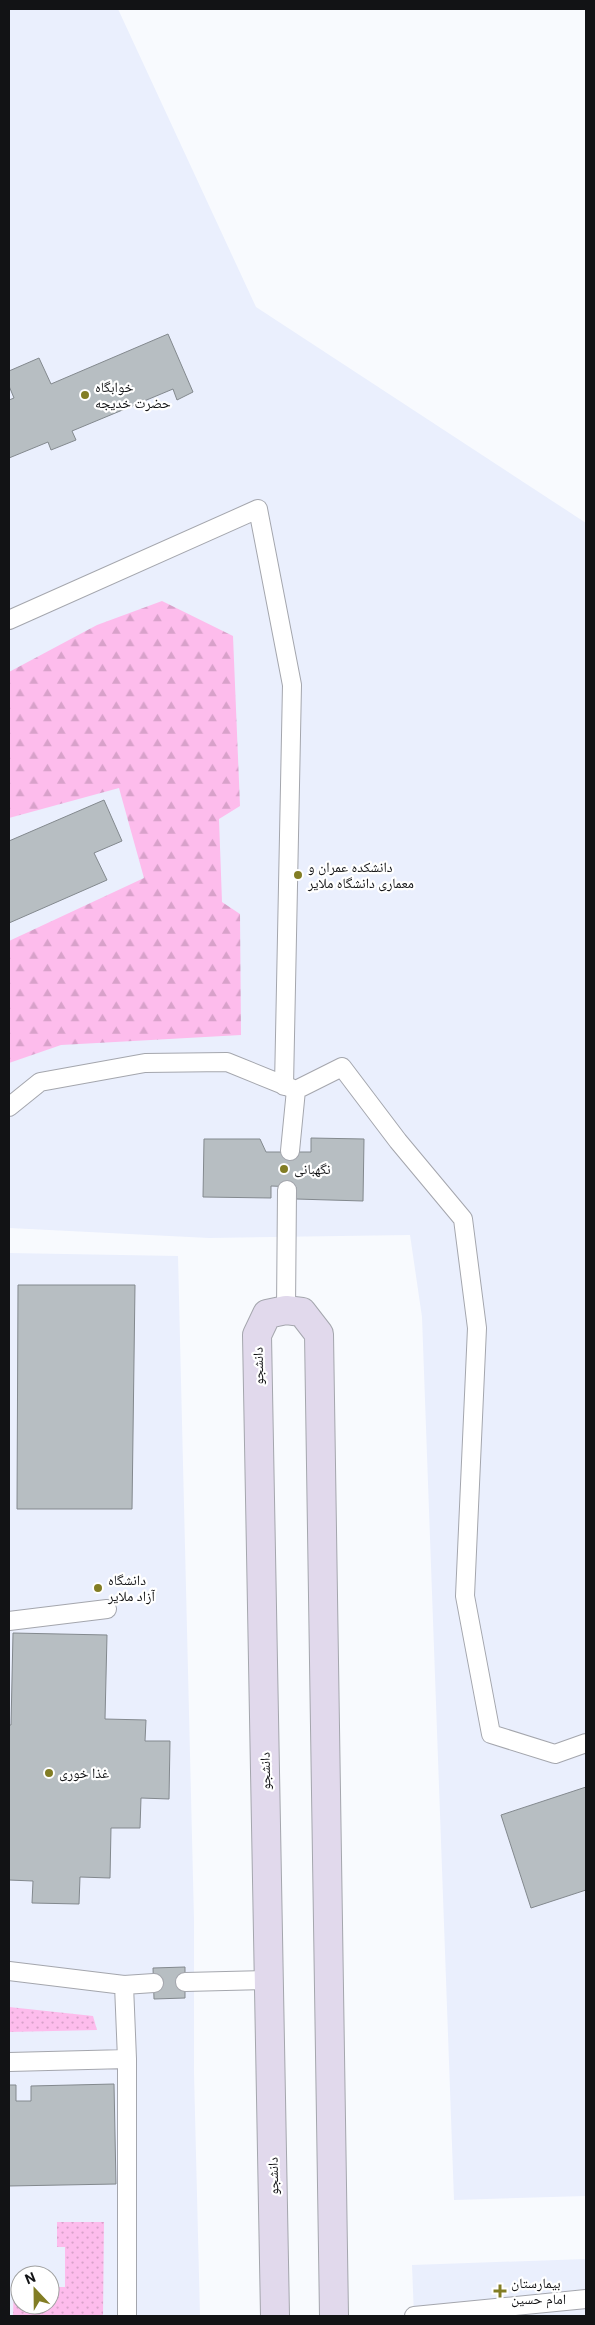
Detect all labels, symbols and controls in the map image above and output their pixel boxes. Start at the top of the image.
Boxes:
place label: خوابگاه حضرت خدیجه [95,379,171,412]
marker: خوابگاه حضرت خدیجه [79,389,91,401]
place label: دانشکده عمران و معماری دانشگاه ملایر [307,859,414,892]
marker: دانشکده عمران و معماری دانشگاه ملایر [292,869,304,881]
place label: نگهبانی [294,1161,331,1178]
marker: نگهبانی [278,1163,290,1175]
street label: دانشجو [250,1347,267,1385]
place label: دانشگاه آزاد ملایر [107,1572,155,1605]
marker: دانشگاه آزاد ملایر [92,1582,104,1594]
street label: دانشجو [257,1752,274,1790]
place label: غذا خوری [59,1765,109,1782]
marker: غذا خوری [43,1767,55,1779]
street label: دانشجو [265,2157,282,2195]
north arrow [10,2265,60,2315]
text: N [23,2269,38,2287]
place label: بیمارستان امام حسین [511,2275,566,2309]
marker: بیمارستان امام حسین [493,2284,507,2298]

